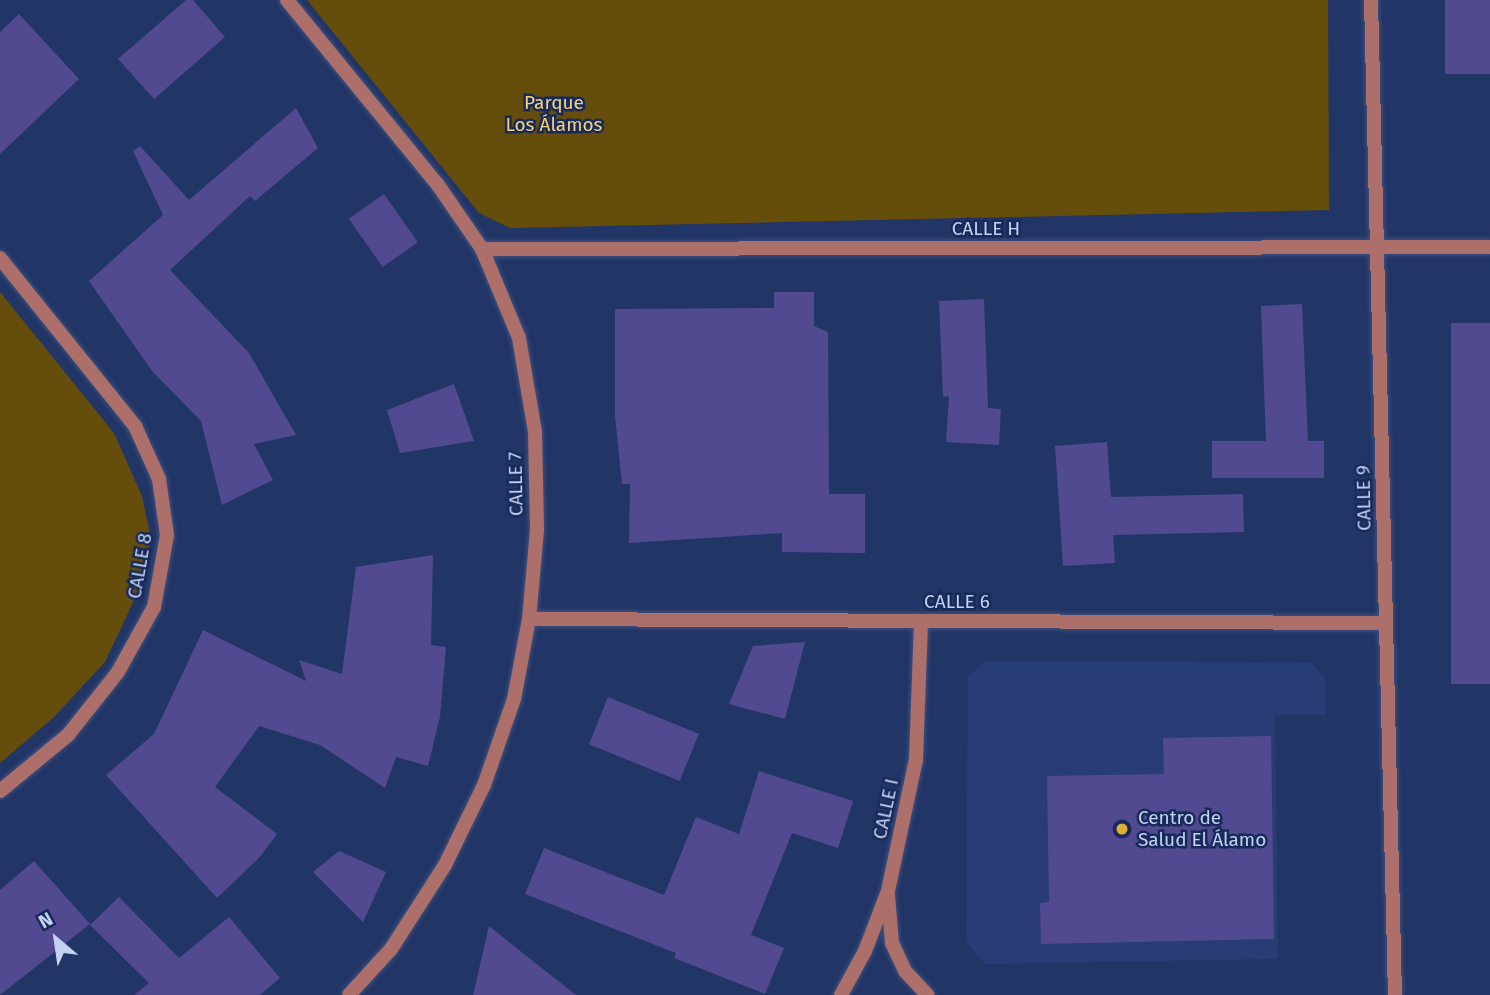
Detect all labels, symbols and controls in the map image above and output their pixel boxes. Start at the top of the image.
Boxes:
park label: Parque Los Álamos [506,92,602,136]
street label: CALLE H [952,218,1020,240]
street label: CALLE 7 [504,452,528,516]
street label: CALLE 9 [1352,465,1376,531]
street label: CALLE 8 [123,531,157,601]
street label: CALLE 6 [924,591,990,613]
street label: CALLE I [868,777,904,841]
place label: Centro de Salud El Álamo [1138,807,1266,851]
marker: Centro de Salud El Álamo [1112,819,1132,839]
north arrow [21,904,91,974]
text: N [34,907,57,933]

